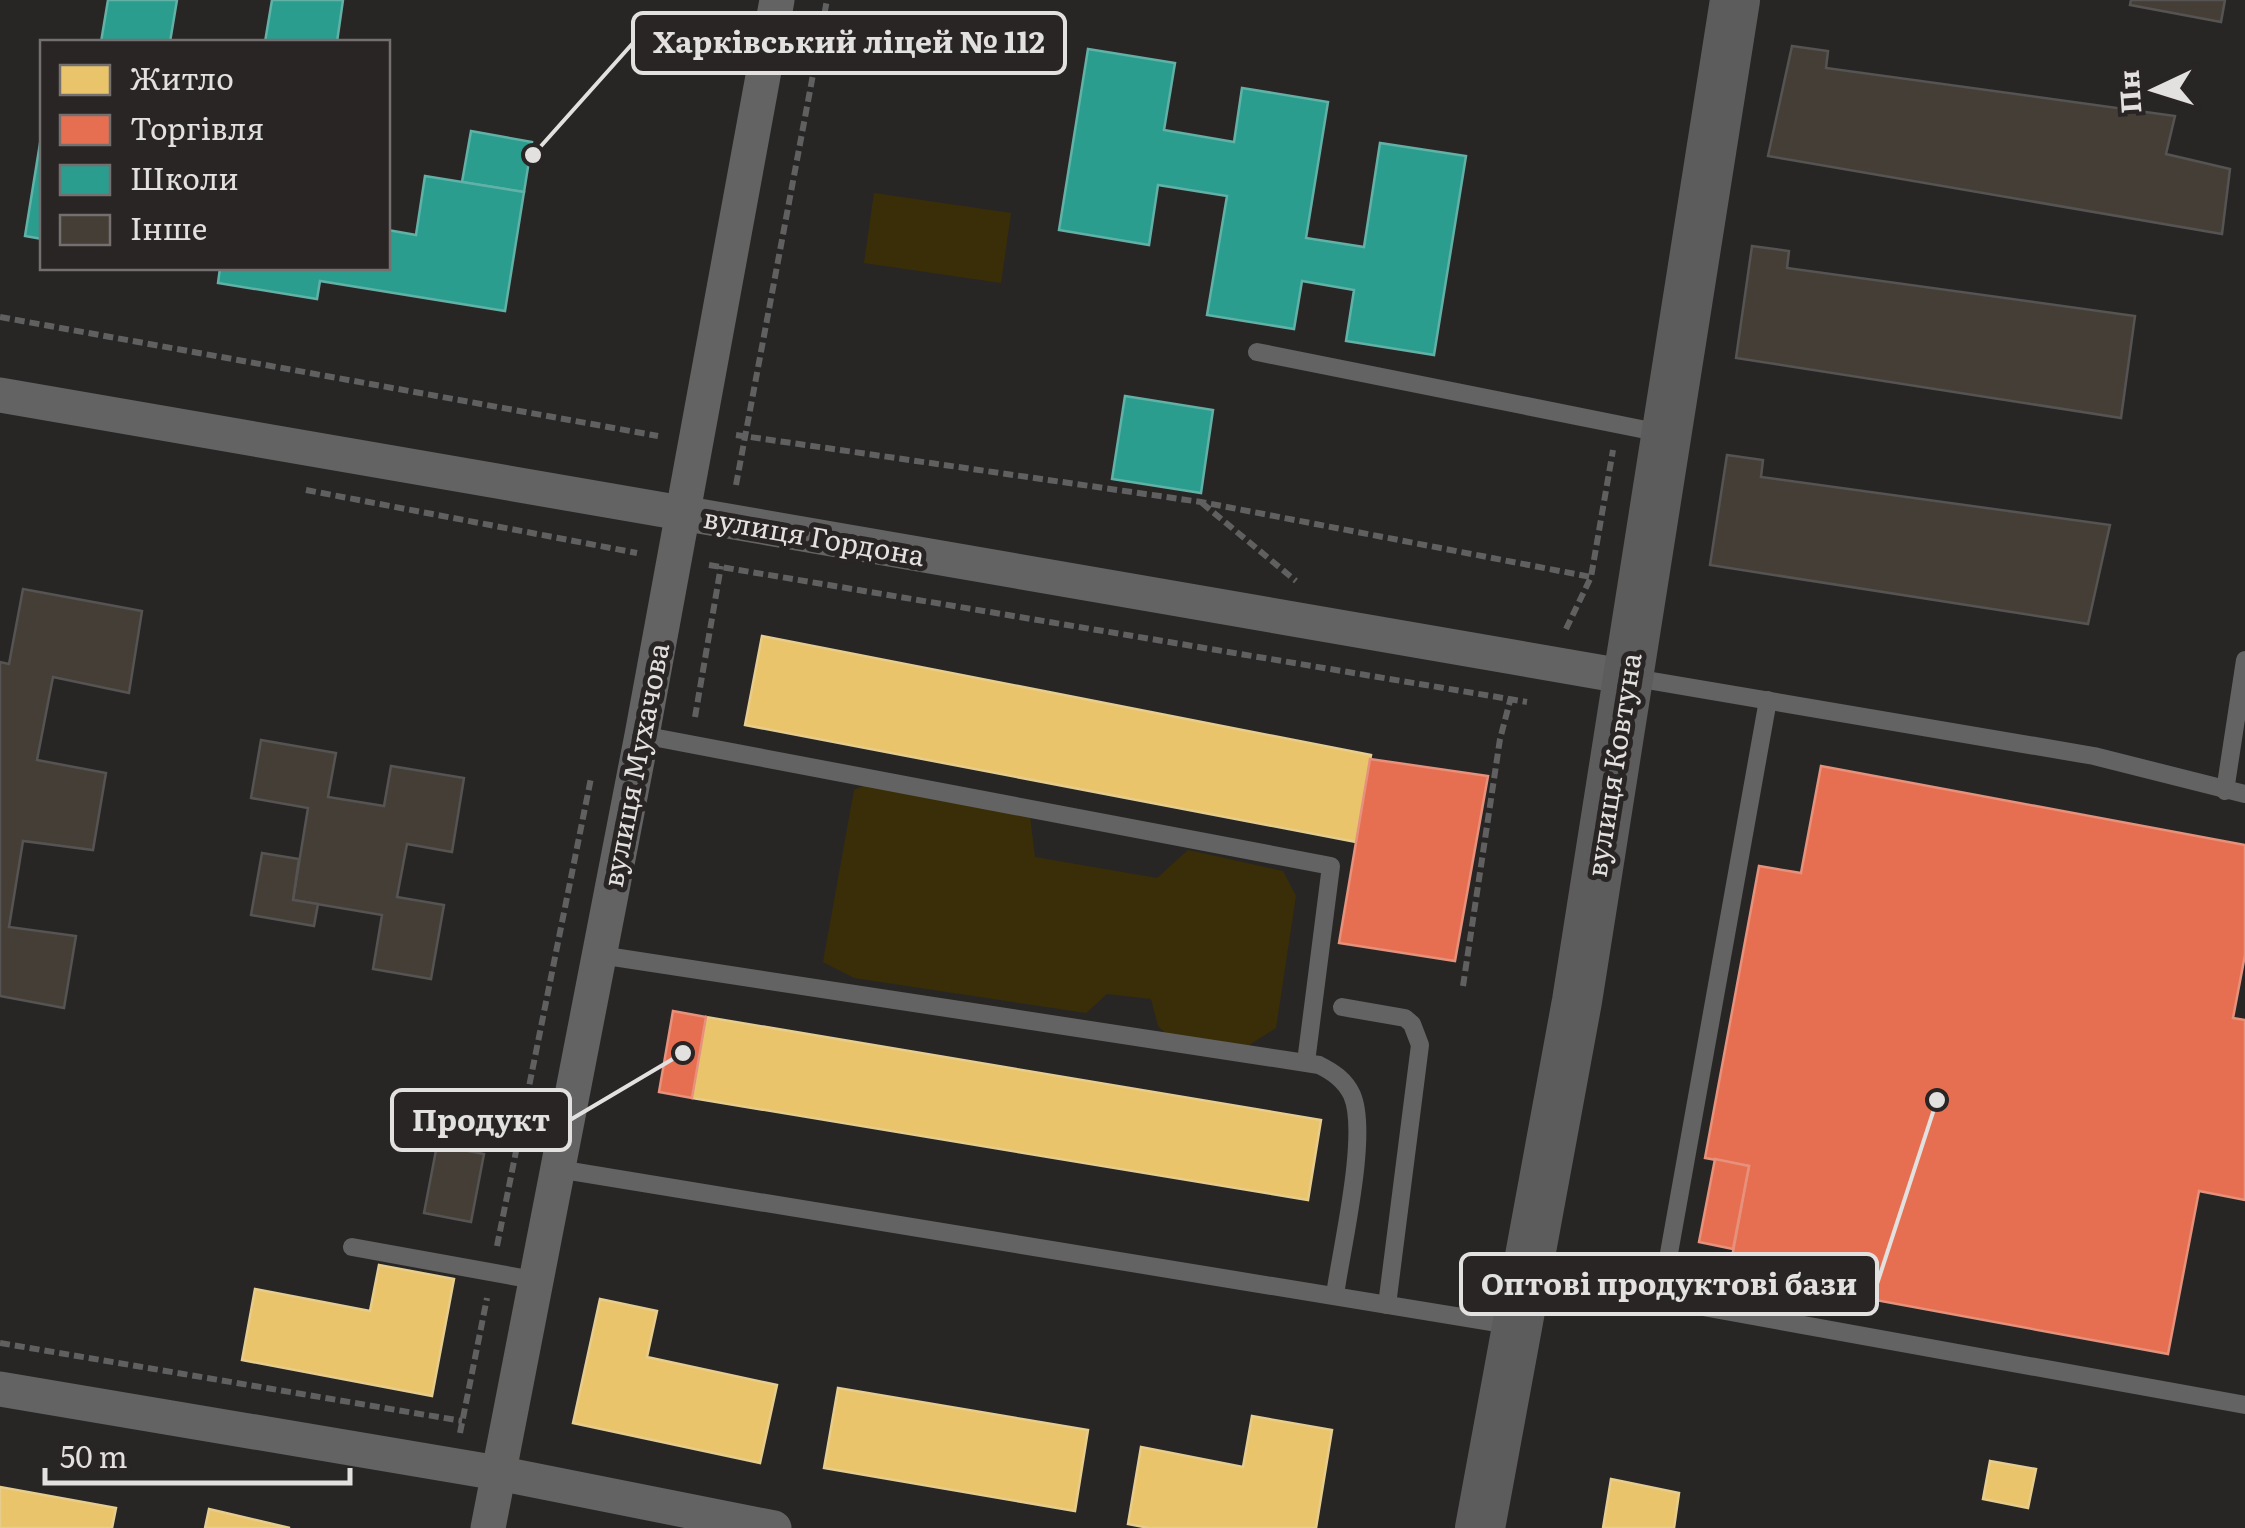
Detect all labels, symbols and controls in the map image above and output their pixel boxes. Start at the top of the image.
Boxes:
callout: Харківський ліцей № 112 [633,13,1065,73]
text: Харківський ліцей № 112 [653,18,1045,62]
legend [40,40,390,270]
north arrow [2105,40,2205,140]
text: Житло [130,55,234,99]
text: Пн [2106,69,2151,115]
text: Торгівля [130,105,264,149]
text: Школи [130,155,239,199]
text: Інше [130,205,207,249]
street label: вулиця Гордона [700,495,928,575]
street label: вулиця Мухачова [590,639,678,890]
street label: вулиця Ковтуна [1574,650,1650,880]
callout: Продукт [392,1090,570,1150]
text: Продукт [412,1096,550,1140]
callout: Оптові продуктові бази [1461,1254,1877,1314]
text: Оптові продуктові бази [1481,1260,1857,1304]
scale bar [45,1423,350,1485]
text: 50 m [60,1433,128,1477]

